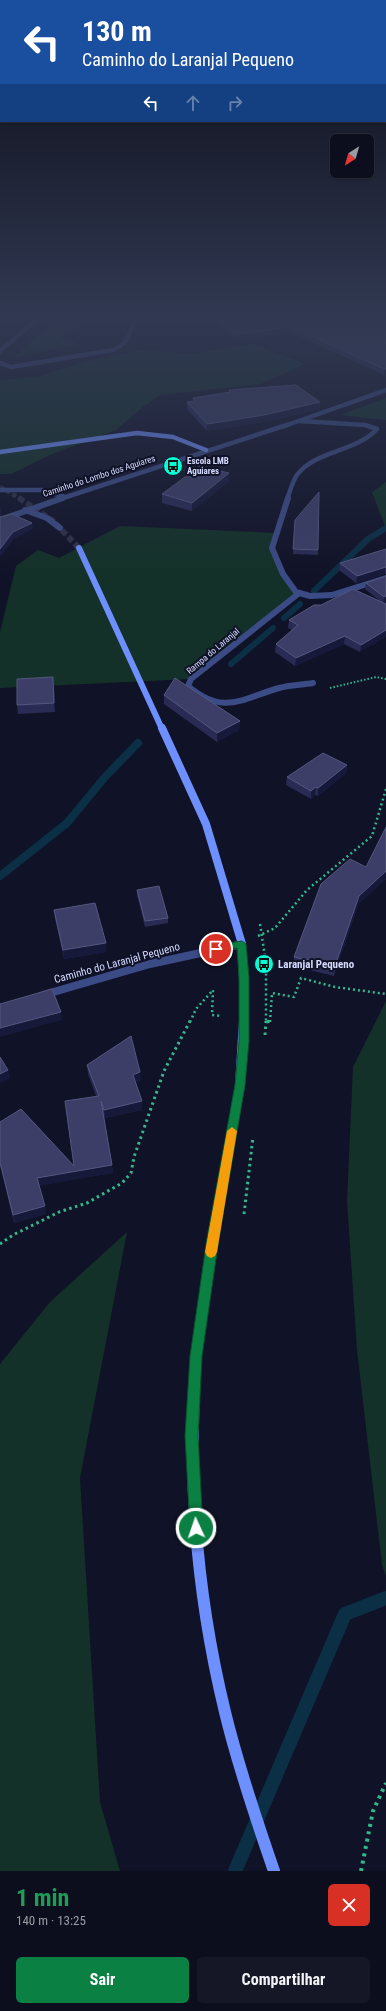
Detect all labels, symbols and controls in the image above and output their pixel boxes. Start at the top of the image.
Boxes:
text: 130 m [82,15,152,48]
icon: left [16,16,68,68]
text: Caminho do Laranjal Pequeno [82,49,294,70]
icon: left [140,92,162,114]
icon: ahead [182,92,204,114]
icon: right [224,92,246,114]
north arrow [330,134,374,178]
map controls [330,134,374,178]
street label: Caminho do Lombo dos Aguiares [41,453,157,499]
bus stop icon: Escola LMB Aguiares [162,455,184,477]
place label: Escola LMB Aguiares [187,456,229,476]
street label: Rampa do Laranjal [185,626,241,676]
pin [199,932,233,966]
icon: arrive [205,938,227,960]
street label: Caminho do Laranjal Pequeno [53,940,182,986]
bus stop icon: Laranjal Pequeno [253,953,275,975]
place label: Laranjal Pequeno [278,958,355,971]
position arrow [175,1507,217,1549]
text: 1 min [16,1884,69,1912]
button: close [328,1884,370,1926]
text: 140 m · 13:25 [16,1913,86,1928]
button: Sair [16,1957,189,2003]
button: Compartilhar [197,1957,370,2003]

